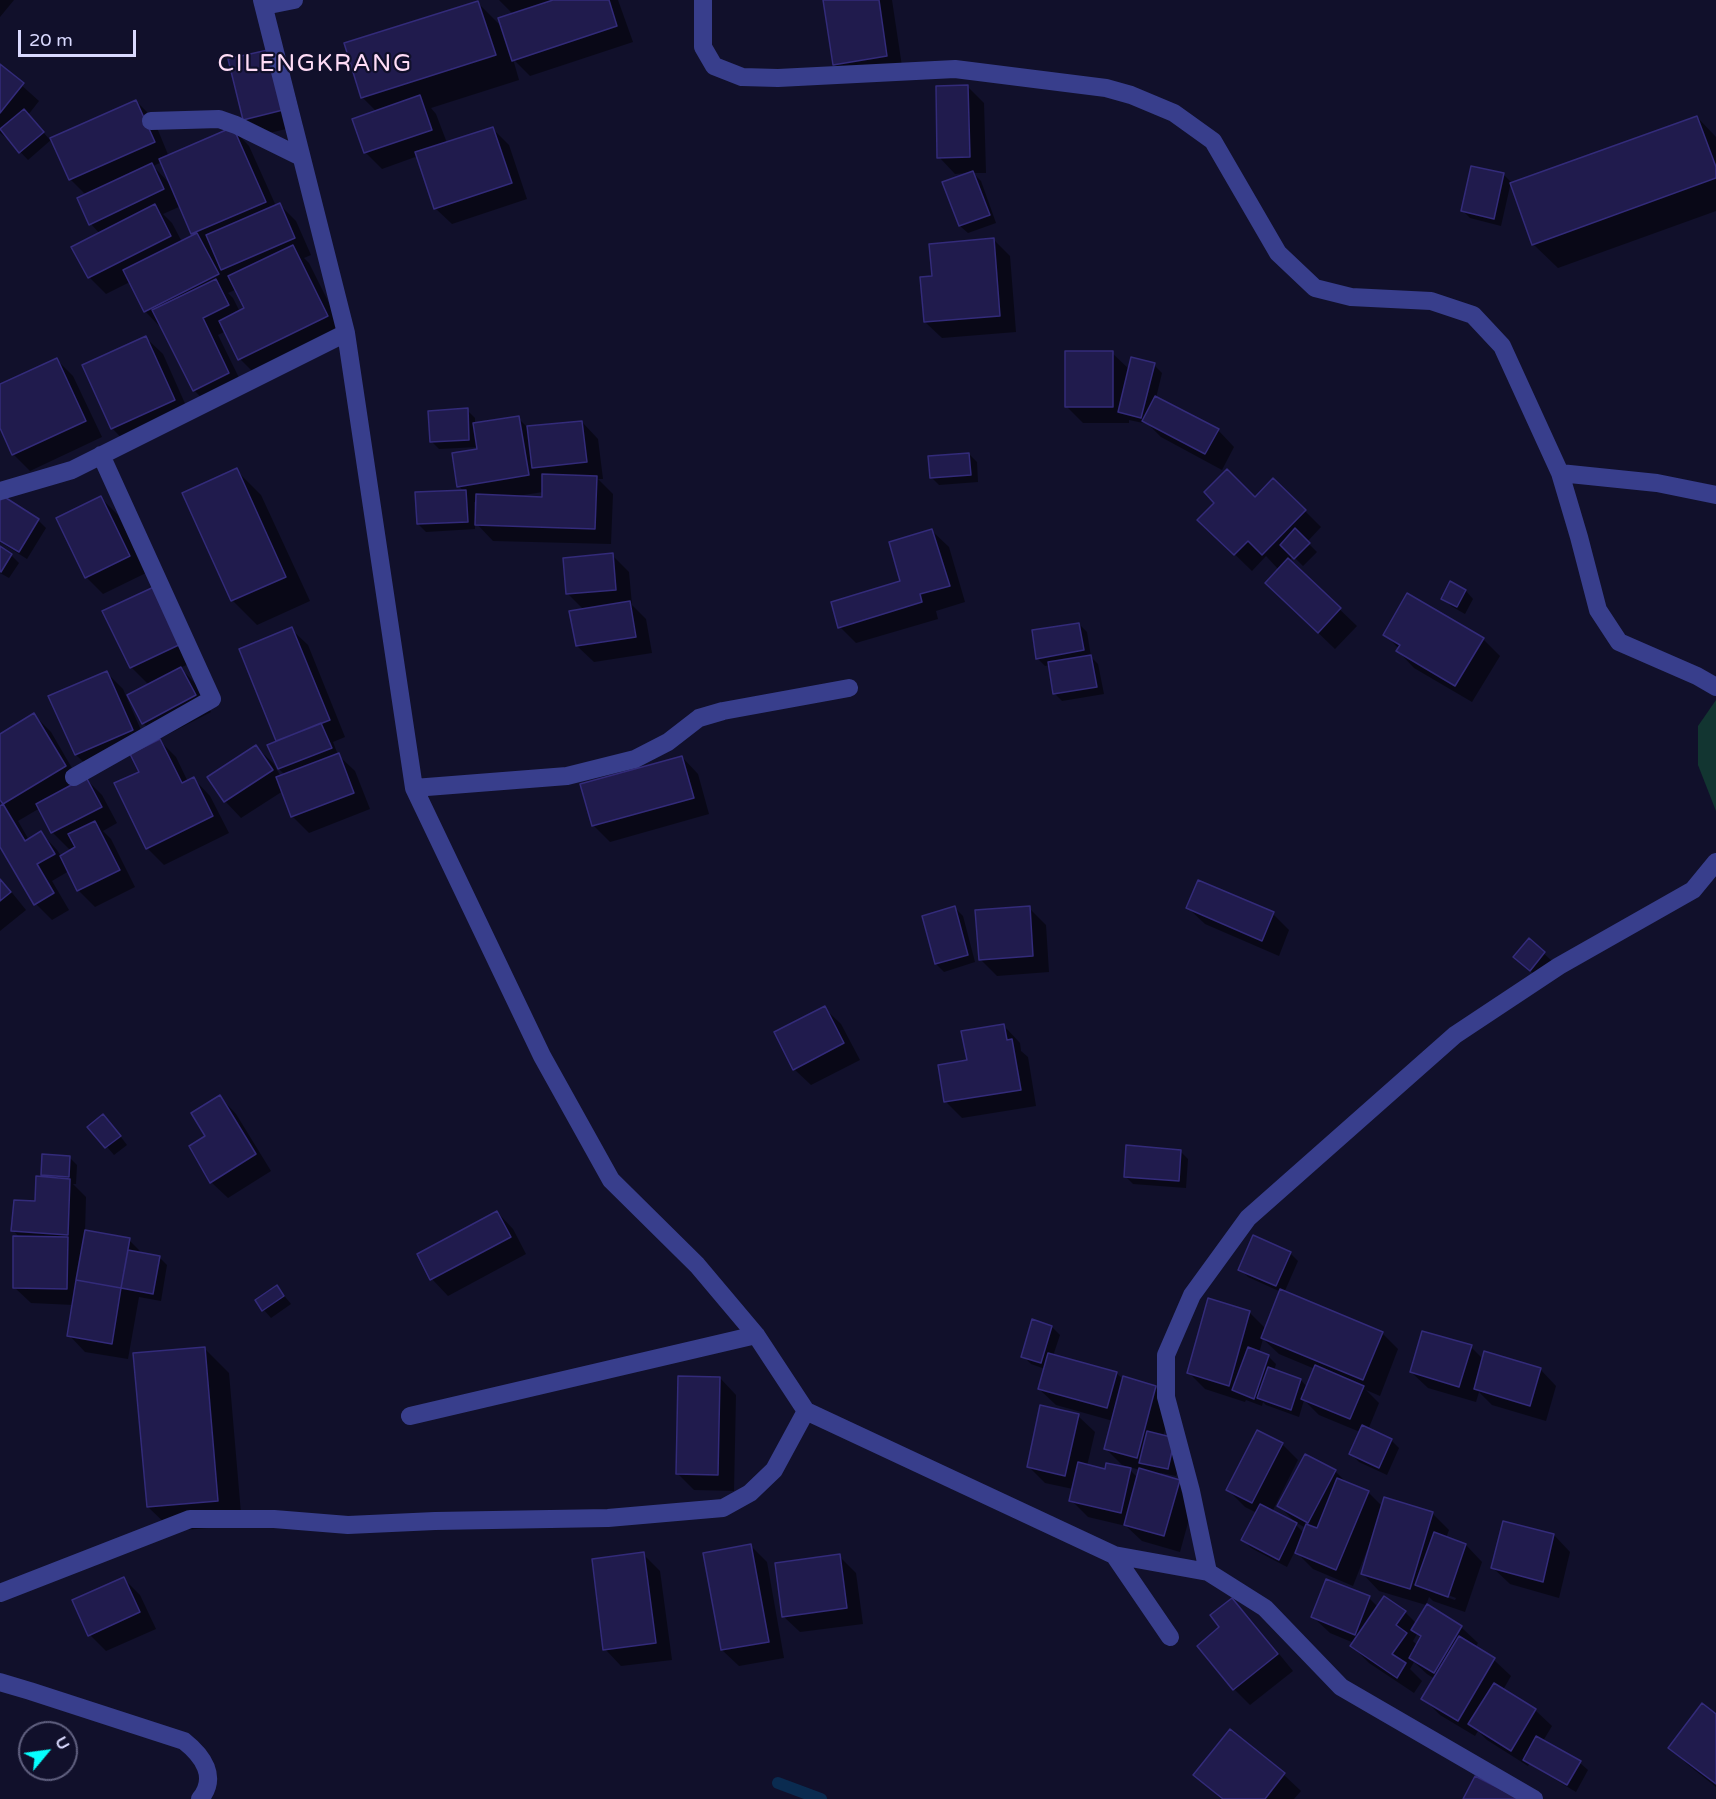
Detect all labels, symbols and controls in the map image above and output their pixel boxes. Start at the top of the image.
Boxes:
scale bar [21,18,140,56]
text: 20 m [29,29,73,51]
district label: CILENGKRANG [217,51,413,79]
north arrow [18,1721,78,1781]
text: U [50,1733,74,1753]

